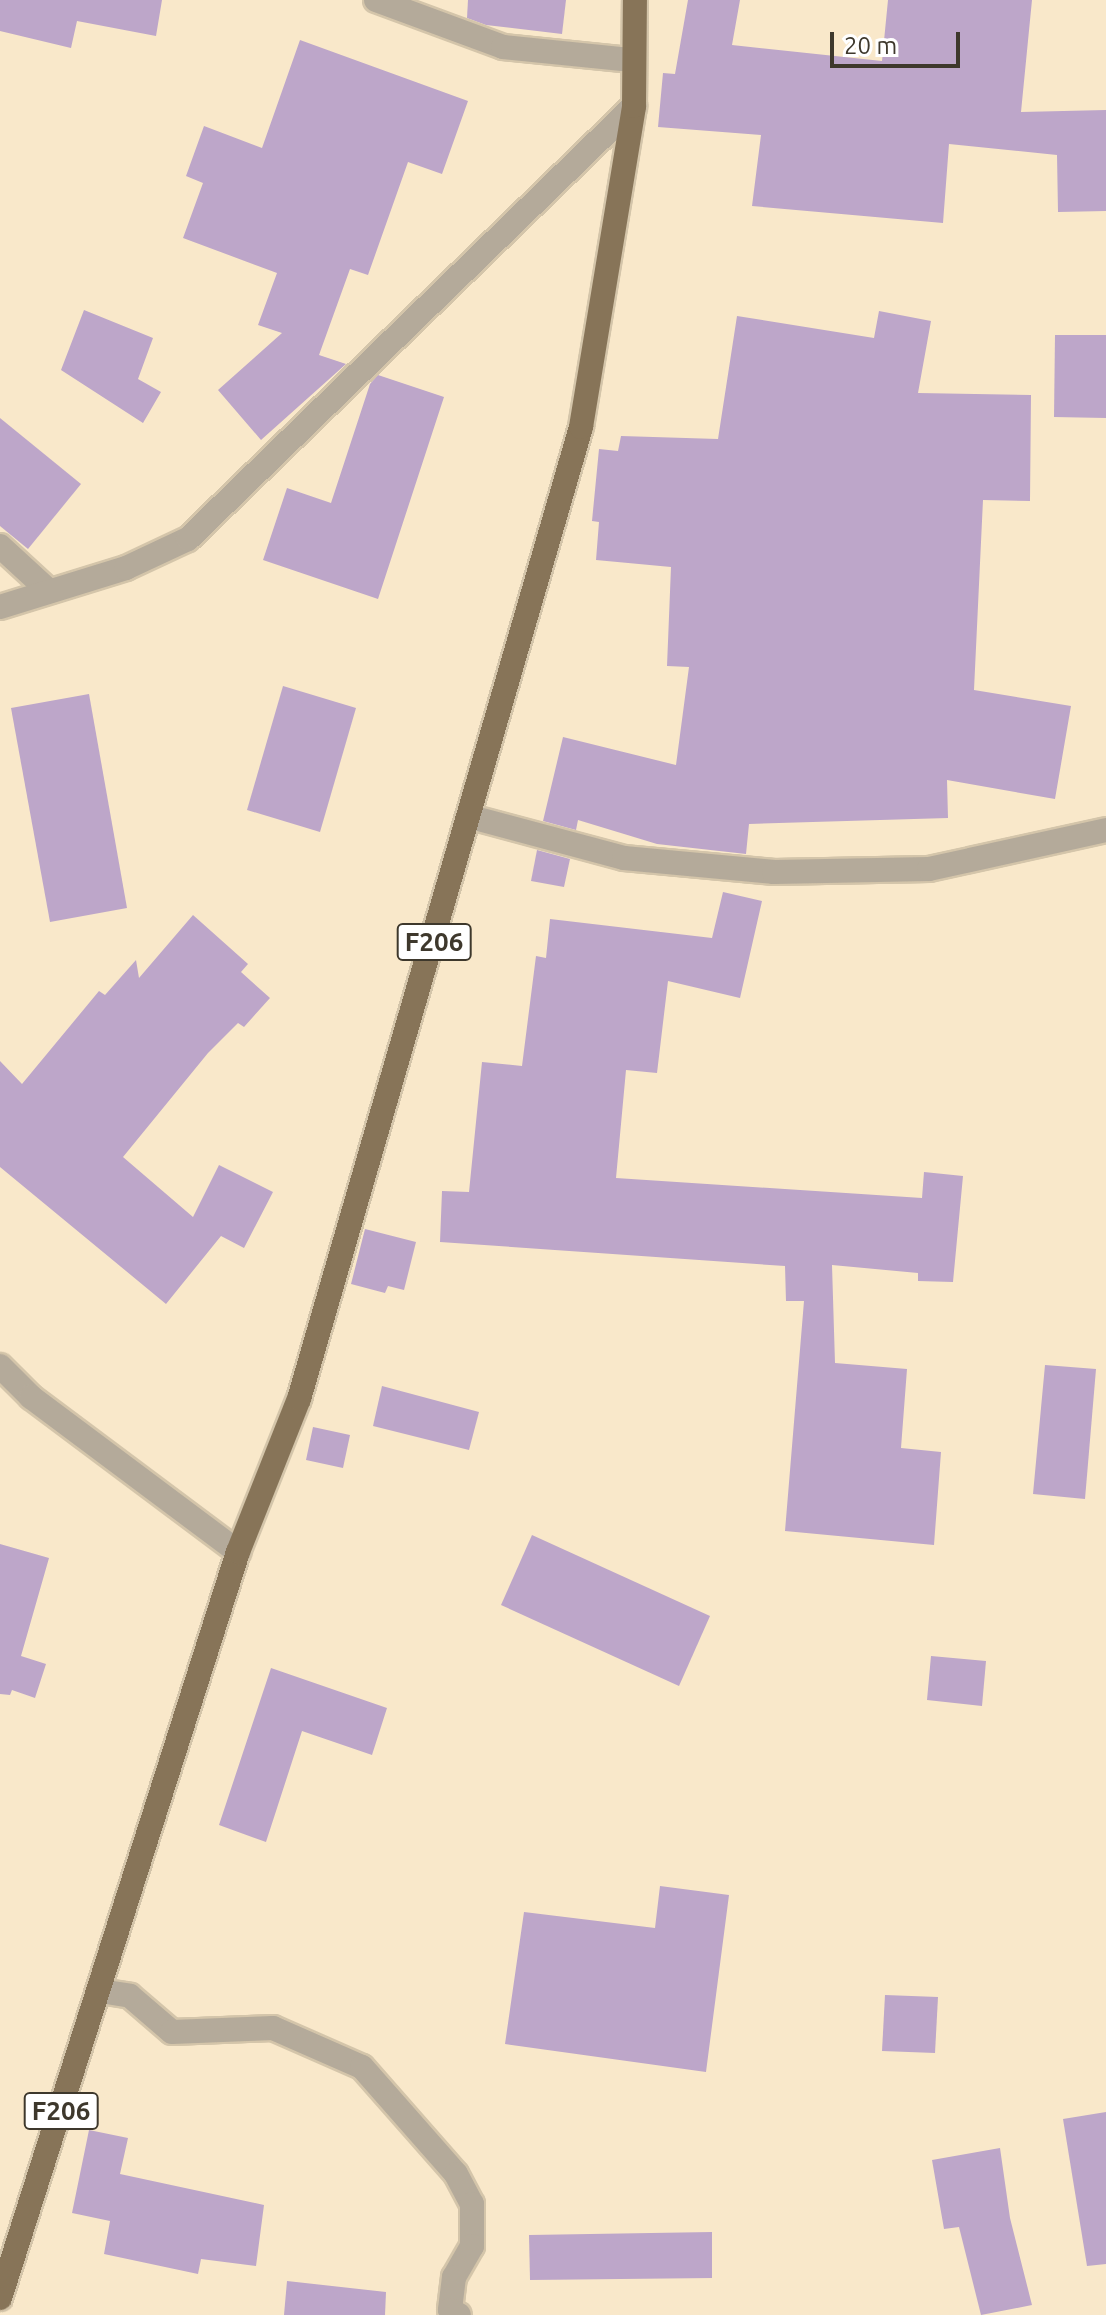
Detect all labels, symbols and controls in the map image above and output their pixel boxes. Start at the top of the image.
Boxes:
scale bar [834,16,964,66]
text: 20 m [844,32,897,59]
road number: F206 [396,920,472,964]
road number: F206 [23,2089,99,2133]

